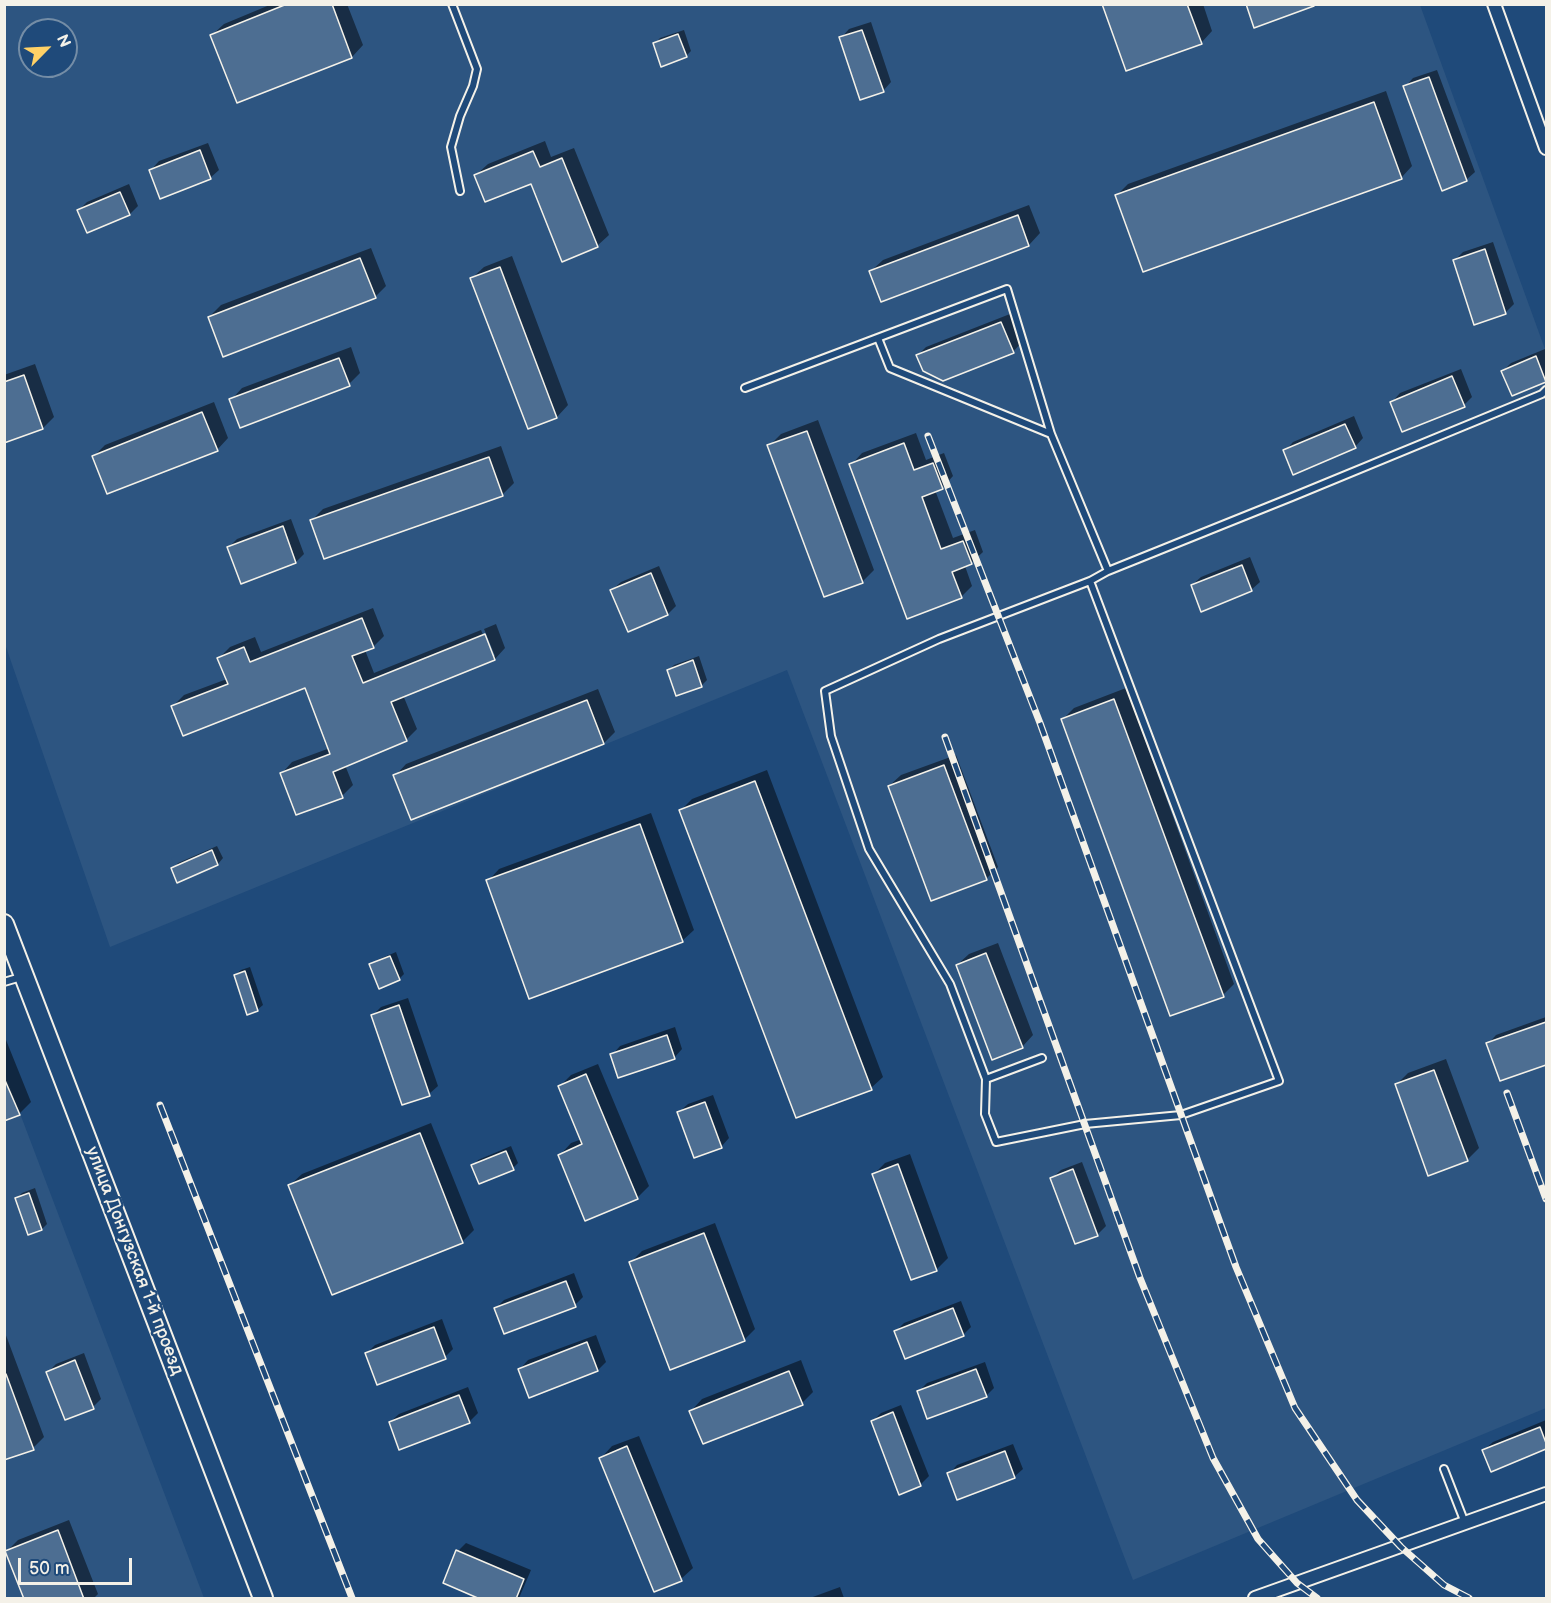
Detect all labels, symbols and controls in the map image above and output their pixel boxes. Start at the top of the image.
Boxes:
north arrow [18,18,78,78]
text: N [52,32,74,51]
street label: улица Донгузская 1-й проезд [80,1144,188,1378]
scale bar [21,1546,135,1584]
text: 50 m [29,1558,70,1579]

